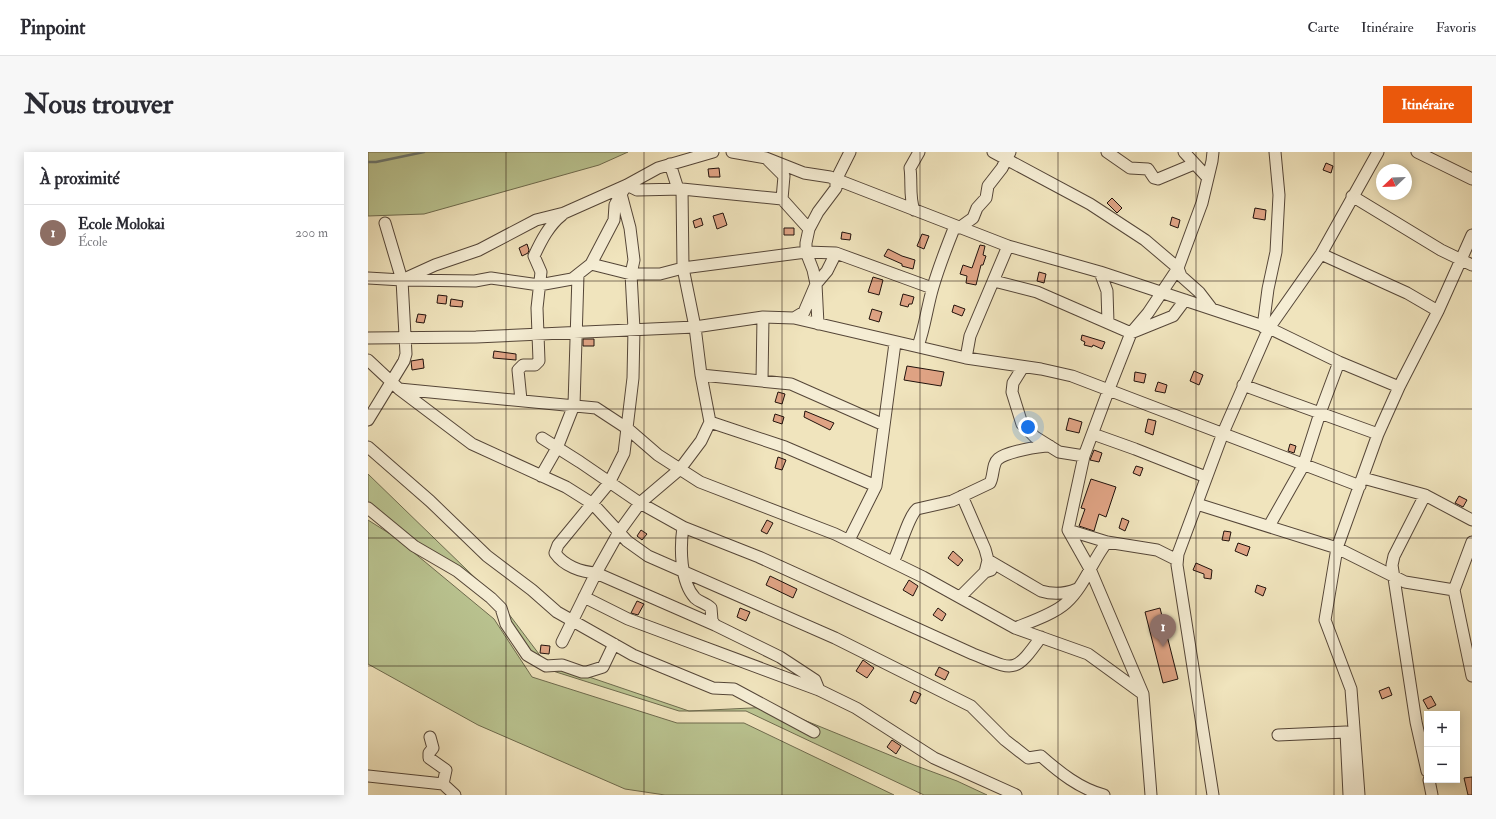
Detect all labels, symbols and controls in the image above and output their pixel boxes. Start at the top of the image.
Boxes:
text: Pinpoint [20,16,85,40]
text: Carte [1308,19,1339,36]
text: Itinéraire [1361,19,1414,36]
text: Favoris [1436,19,1476,36]
button: Itinéraire [1383,86,1472,123]
text: Nous trouver [24,87,173,122]
north arrow [1376,164,1412,200]
text: À proximité [40,168,120,189]
text: Ecole Molokai [78,215,165,234]
text: 1 [51,225,55,241]
text: 200 m [295,225,328,241]
text: École [78,234,107,250]
your location [1018,417,1038,437]
pin: 1 [1150,614,1176,647]
map controls [1424,711,1460,783]
button: + [1424,711,1460,747]
button: − [1424,747,1460,783]

